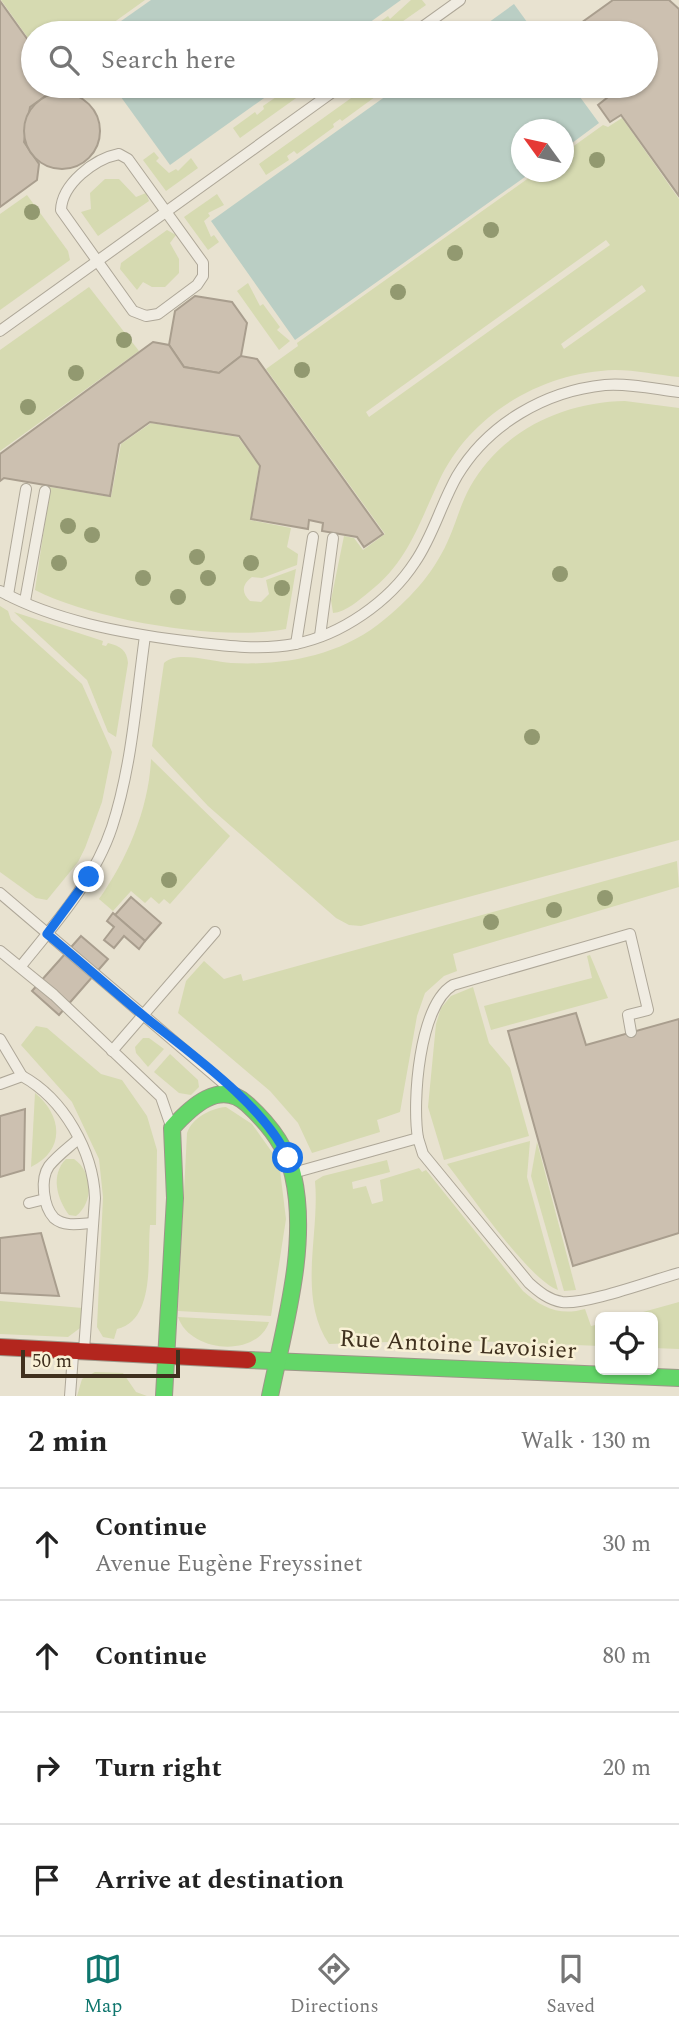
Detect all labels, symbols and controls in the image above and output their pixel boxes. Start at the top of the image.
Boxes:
search box [21,21,658,98]
text: Search here [101,40,236,80]
icon: search [45,41,83,79]
north arrow [511,119,574,182]
route end [73,861,104,892]
route start [272,1142,303,1173]
map controls [595,1312,658,1375]
button: locate [595,1312,658,1375]
street label: Rue Antoine Lavoisier [339,1321,577,1369]
scale bar [21,1347,180,1379]
text: 50 m [32,1347,72,1376]
text: 2 min [28,1419,108,1465]
text: Walk · 130 m [521,1424,651,1459]
text: Continue [95,1507,207,1547]
icon: ahead [28,1525,66,1563]
text: 30 m [602,1527,651,1562]
text: Avenue Eugène Freyssinet [95,1547,363,1582]
text: Continue [95,1636,207,1676]
icon: ahead [28,1637,66,1675]
text: 80 m [602,1639,651,1674]
text: Turn right [95,1748,222,1788]
icon: right [28,1749,66,1787]
text: 20 m [602,1751,651,1786]
text: Arrive at destination [95,1860,344,1900]
icon: arrive [28,1861,66,1899]
tab: Map [84,1950,122,2021]
tab: Directions [290,1950,379,2021]
tab: Saved [546,1950,595,2021]

